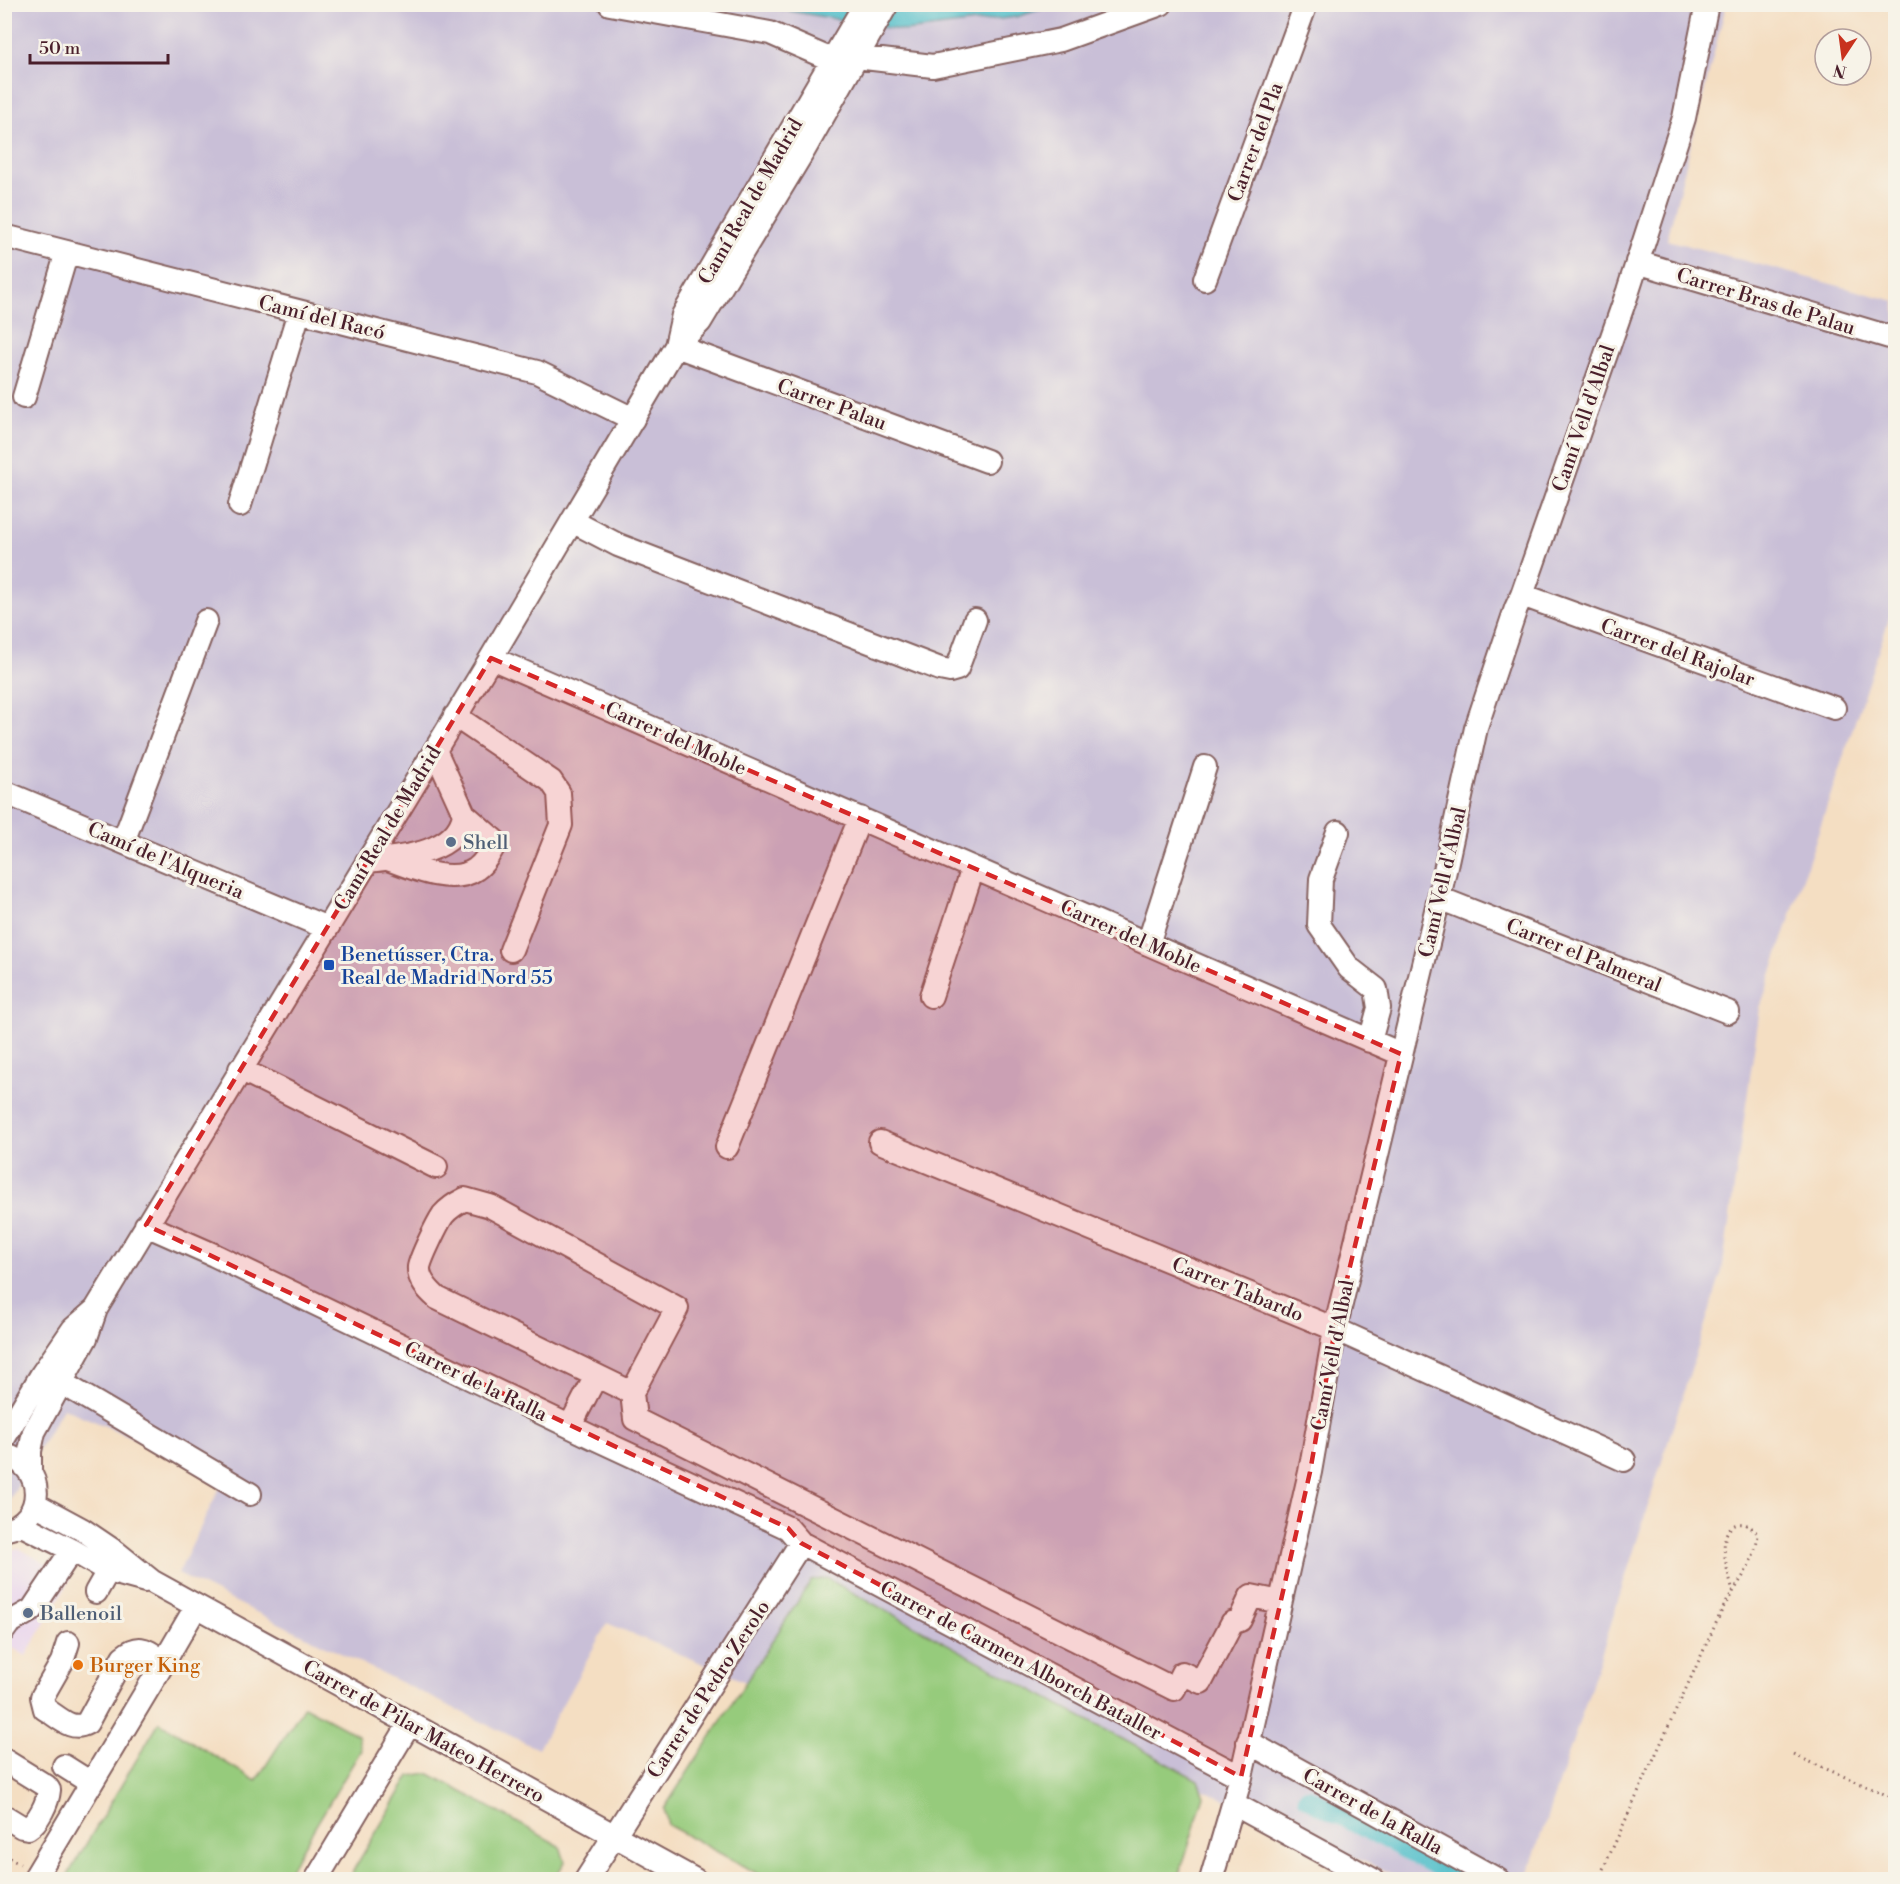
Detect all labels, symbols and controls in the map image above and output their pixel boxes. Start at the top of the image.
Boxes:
scale bar [30,27,168,65]
north arrow [1813,27,1873,87]
text: 50 m [39,37,81,60]
text: N [1831,59,1848,82]
street label: Carrer del Pla [1223,78,1290,206]
street label: Camí Real de Madrid [694,114,809,289]
street label: Carrer Bras de Palau [1673,263,1859,342]
street label: Camí del Racó [256,291,387,346]
street label: Camí Vell d'Albal [1548,342,1621,495]
street label: Carrer Palau [773,374,890,437]
street label: Carrer del Rajolar [1597,614,1758,693]
street label: Carrer del Moble [601,697,750,782]
street label: Camí Real de Madrid [329,741,448,916]
street label: Camí Vell d'Albal [1414,805,1473,960]
street label: Camí de l'Alqueria [84,817,248,906]
place label: Shell [463,831,508,856]
marker: Shell [444,835,458,849]
street label: Carrer del Moble [1056,895,1205,980]
street label: Carrer el Palmeral [1502,914,1665,999]
place label: Benetússer, Ctra. Real de Madrid Nord 55 [340,943,553,991]
marker: Benetússer, Ctra. Real de Madrid Nord 55 [322,958,336,972]
street label: Carrer Tabardo [1168,1253,1307,1328]
street label: Camí Vell d'Albal [1307,1277,1360,1433]
street label: Carrer de la Ralla [400,1337,552,1428]
street label: Carrer de Carmen Alborch Bataller [875,1576,1166,1747]
street label: Carrer de Pedro Zerolo [642,1596,776,1784]
place label: Ballenoil [39,1602,122,1627]
marker: Ballenoil [21,1606,35,1620]
place label: Burger King [89,1654,201,1679]
street label: Carrer de Pilar Mateo Herrero [298,1655,548,1809]
marker: Burger King [71,1658,85,1672]
street label: Carrer de la Ralla [1298,1763,1447,1862]

